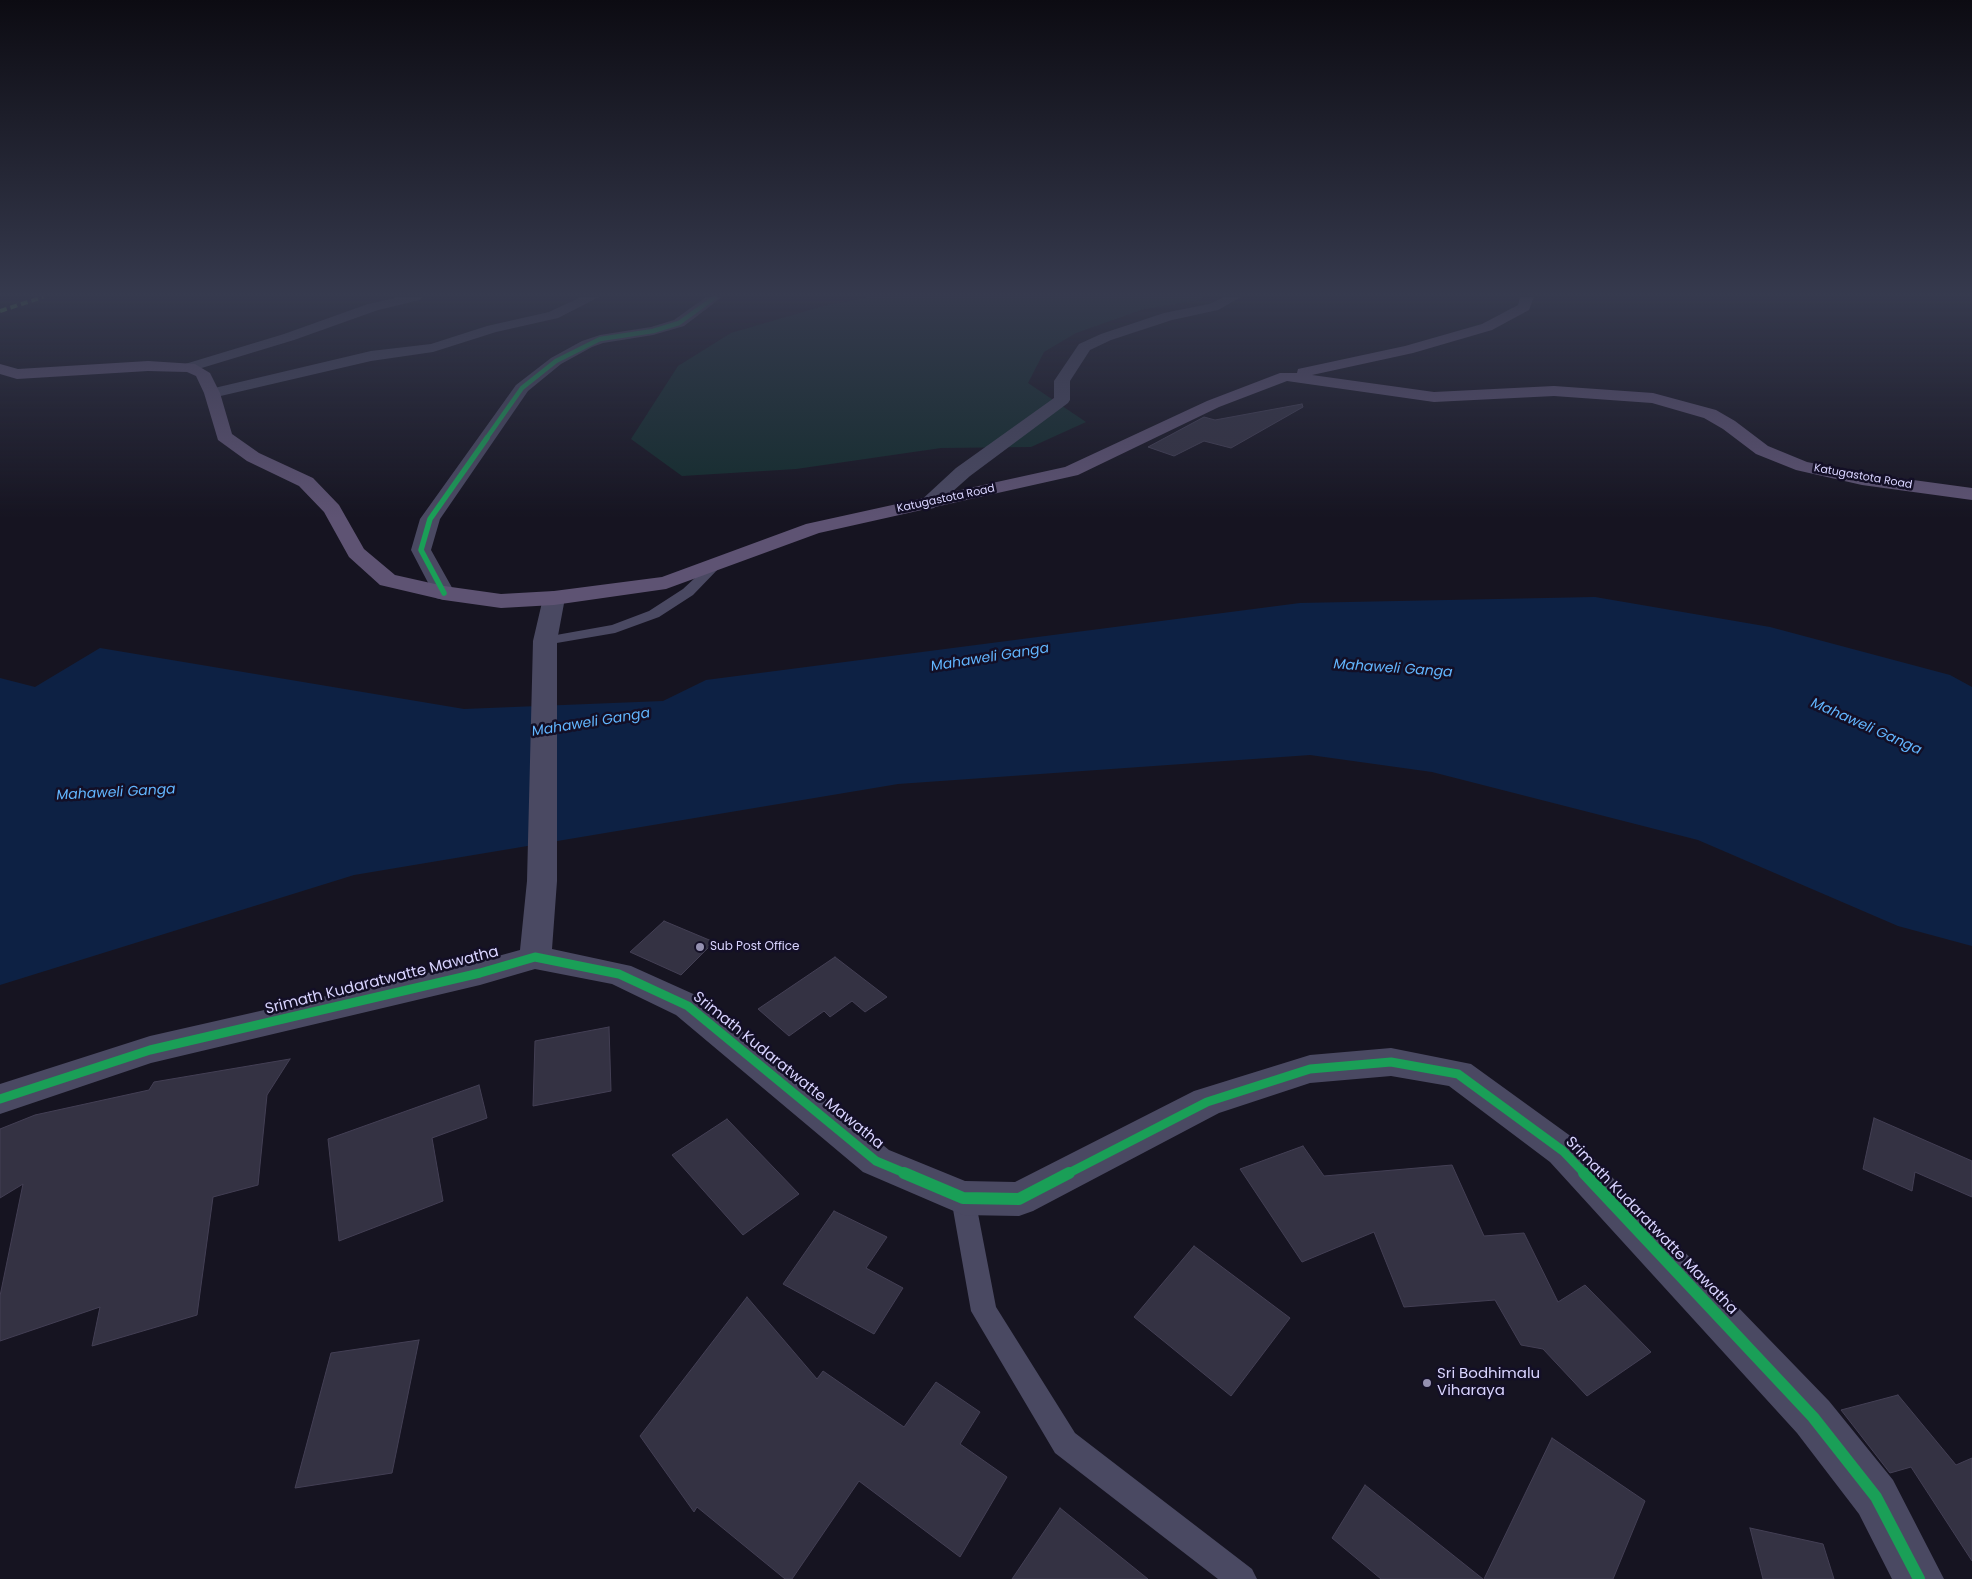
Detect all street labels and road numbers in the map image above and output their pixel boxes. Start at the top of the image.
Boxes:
street label: Katugastota Road [1813,462,1913,492]
street label: Katugastota Road [896,482,996,516]
street label: Srimath Kudaratwatte Mawatha [263,943,501,1019]
street label: Srimath Kudaratwatte Mawatha [689,988,887,1154]
street label: Srimath Kudaratwatte Mawatha [1561,1133,1741,1319]

